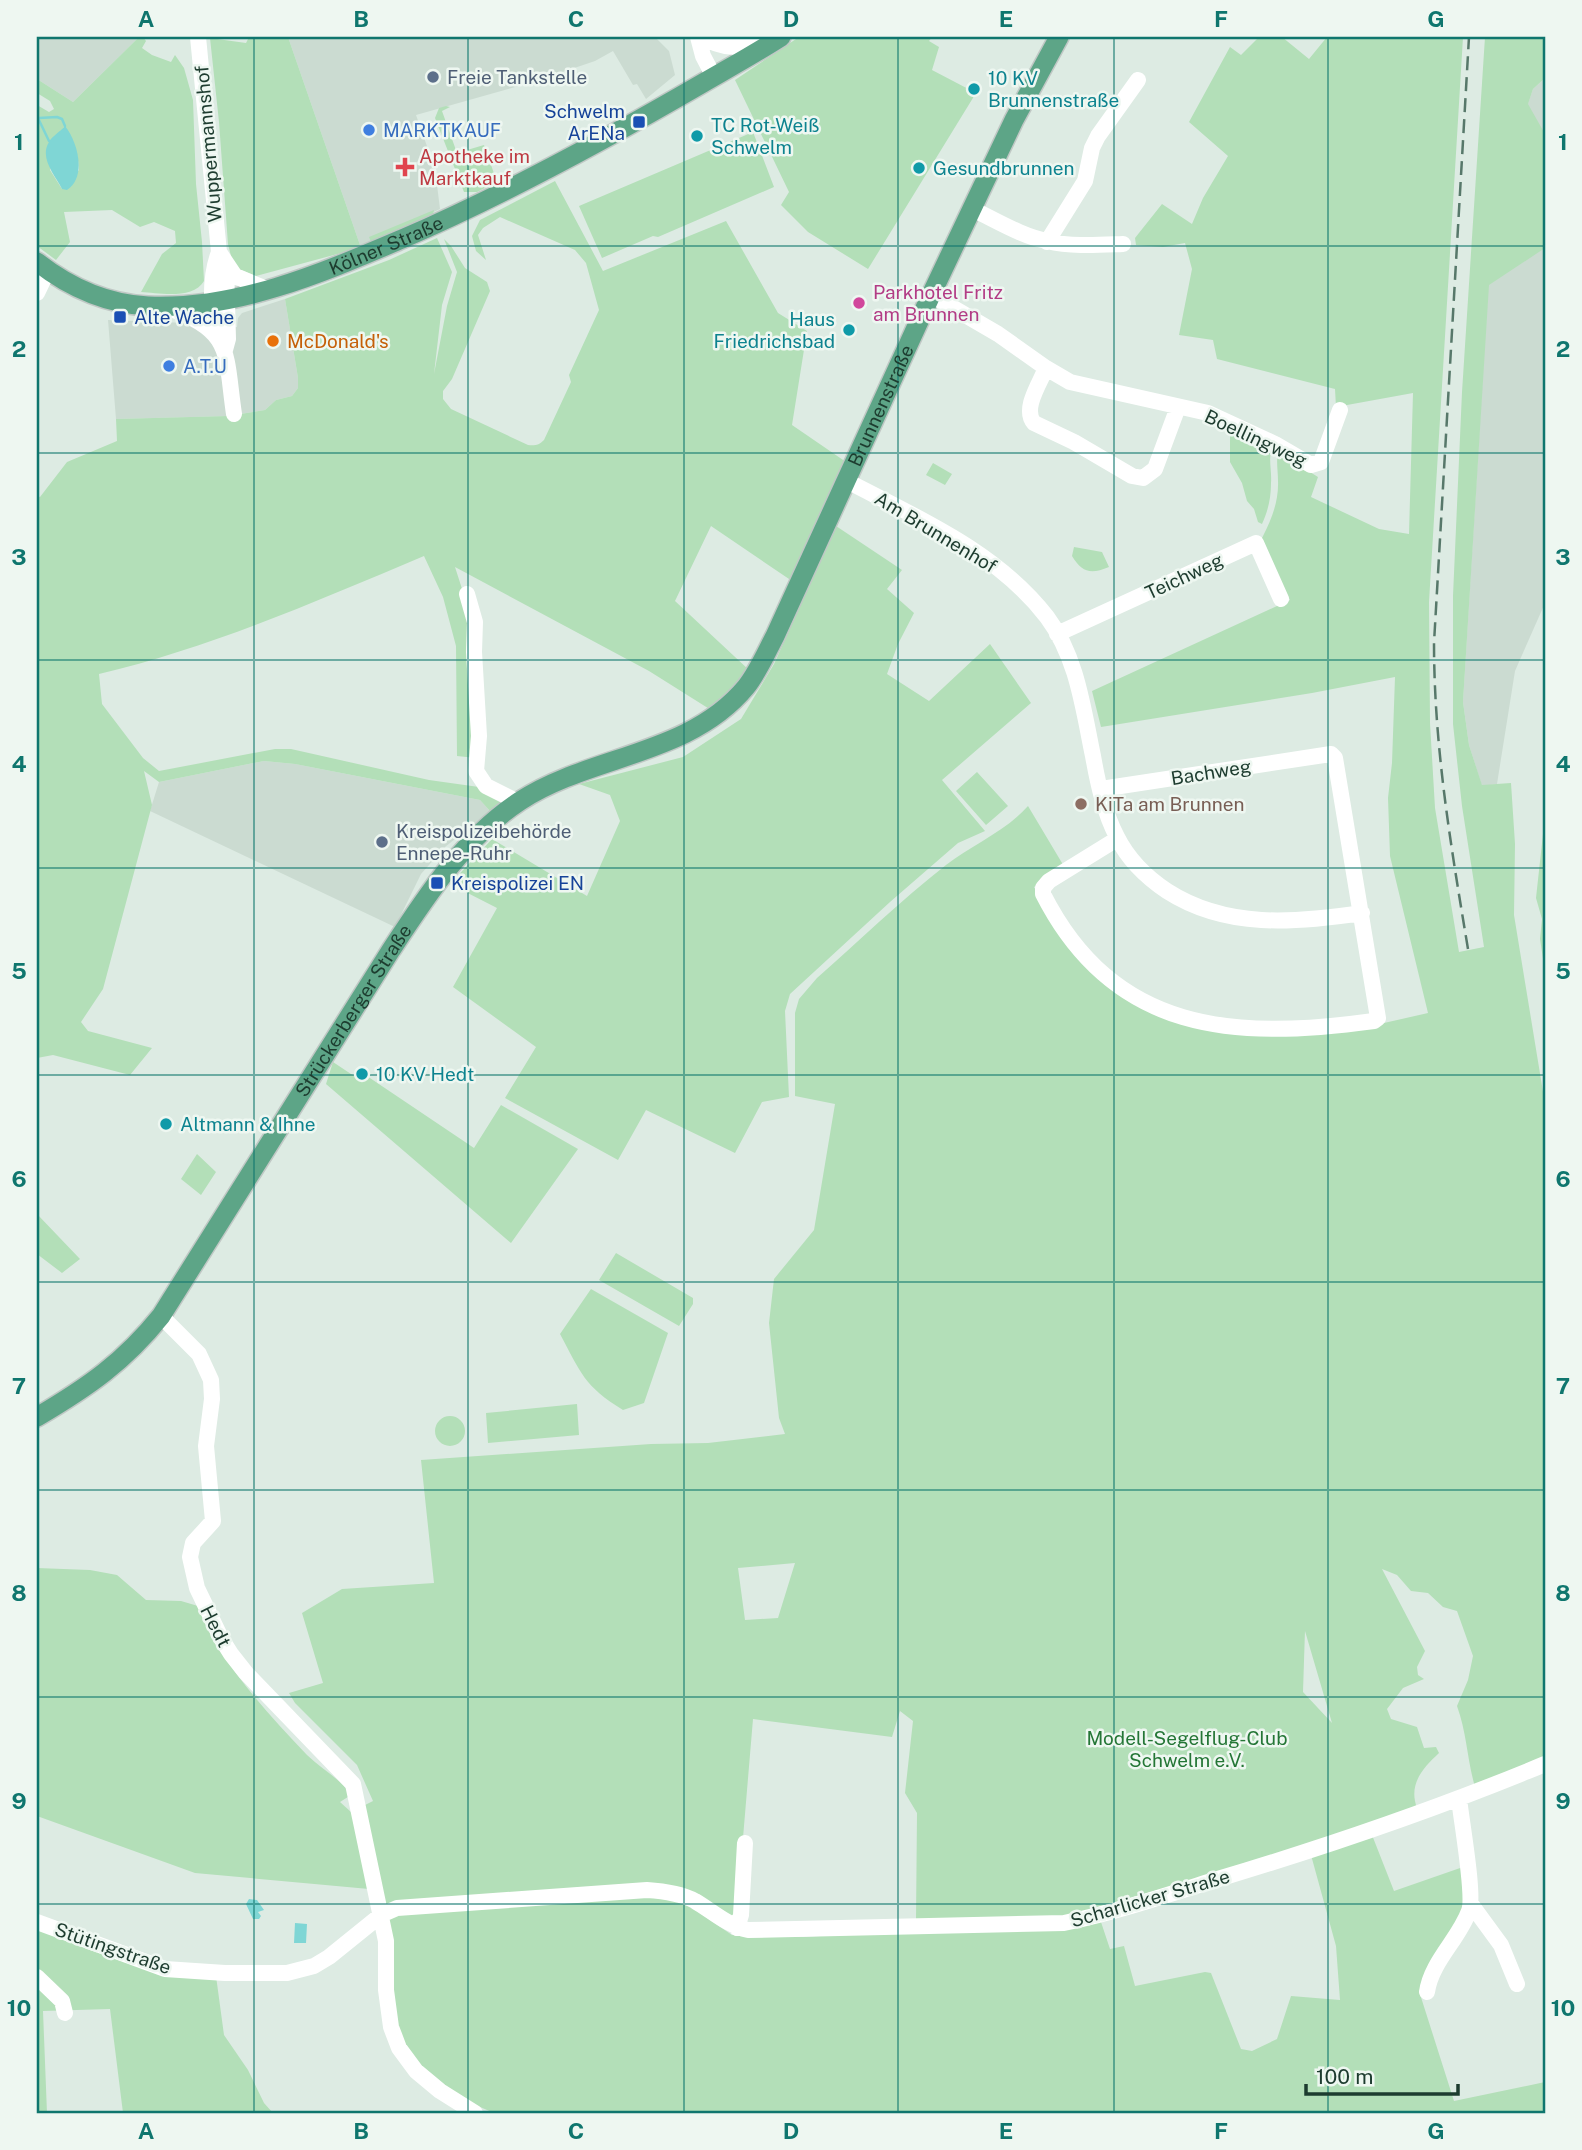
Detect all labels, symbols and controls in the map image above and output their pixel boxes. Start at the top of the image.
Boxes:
text: A [138,5,155,32]
text: B [353,5,369,32]
text: C [568,5,584,32]
text: D [783,5,799,32]
text: E [999,5,1013,32]
text: F [1214,5,1228,32]
text: G [1427,5,1445,32]
street label: Wuppermannshof [190,65,226,223]
place label: Freie Tankstelle [447,66,587,88]
place label: 10 KV Brunnenstraße [988,67,1119,111]
marker: Freie Tankstelle [425,69,441,85]
marker: 10 KV Brunnenstraße [966,81,982,97]
place label: Schwelm ArENa [544,100,625,144]
marker: Schwelm ArENa [631,114,647,130]
place label: TC Rot-Weiß Schwelm [711,114,819,158]
place label: MARKTKAUF [383,119,501,141]
marker: MARKTKAUF [361,122,377,138]
text: 1 [14,128,24,155]
marker: TC Rot-Weiß Schwelm [689,128,705,144]
text: 1 [1558,128,1568,155]
place label: Apotheke im Marktkauf [419,145,530,189]
place label: Gesundbrunnen [933,157,1074,179]
marker: Apotheke im Marktkauf [397,159,413,175]
marker: Gesundbrunnen [911,160,927,176]
street label: Kölner Straße [326,211,446,279]
place label: Parkhotel Fritz am Brunnen [873,281,1003,325]
marker: Parkhotel Fritz am Brunnen [851,295,867,311]
place label: Alte Wache [134,306,234,328]
place label: Haus Friedrichsbad [714,308,835,352]
marker: Alte Wache [112,309,128,325]
marker: Haus Friedrichsbad [841,322,857,338]
place label: McDonald's [287,330,389,352]
marker: McDonald's [265,333,281,349]
text: 2 [12,335,26,362]
text: 2 [1556,335,1570,362]
street label: Brunnenstraße [843,341,918,470]
place label: A.T.U [183,355,227,377]
marker: A.T.U [161,358,177,374]
street label: Boellingweg [1201,405,1311,471]
street label: Am Brunnenhof [871,487,1001,577]
text: 3 [11,543,27,570]
text: 3 [1555,543,1571,570]
street label: Teichweg [1142,548,1227,604]
text: 4 [11,750,27,777]
text: 4 [1555,750,1571,777]
street label: Bachweg [1169,755,1253,789]
place label: KiTa am Brunnen [1095,793,1244,815]
marker: KiTa am Brunnen [1073,796,1089,812]
place label: Kreispolizeibehörde Ennepe-Ruhr [396,820,572,864]
marker: Kreispolizeibehörde Ennepe-Ruhr [374,834,390,850]
place label: Kreispolizei EN [451,872,584,894]
marker: Kreispolizei EN [429,875,445,891]
street label: Strückerberger Straße [291,920,416,1101]
text: 5 [11,957,27,984]
text: 5 [1555,957,1571,984]
place label: 10 KV Hedt [376,1063,474,1085]
marker: 10 KV Hedt [354,1066,370,1082]
place label: Altmann & Ihne [180,1113,316,1135]
marker: Altmann & Ihne [158,1116,174,1132]
text: 6 [11,1165,27,1192]
text: 6 [1555,1165,1571,1192]
text: 7 [12,1372,26,1399]
text: 7 [1556,1372,1570,1399]
text: 8 [11,1579,27,1606]
text: 8 [1555,1579,1571,1606]
street label: Hedt [196,1601,236,1651]
park label: Modell-Segelflug-Club Schwelm e.V. [1086,1727,1288,1771]
text: 9 [11,1787,27,1814]
text: 9 [1555,1787,1571,1814]
street label: Scharlicker Straße [1068,1865,1232,1931]
street label: Stütingstraße [52,1918,174,1978]
text: 10 [7,1994,31,2021]
text: 10 [1551,1994,1575,2021]
scale bar [1306,2052,1458,2096]
text: 100 m [1316,2064,1373,2089]
text: A [138,2117,155,2144]
text: B [353,2117,369,2144]
text: C [568,2117,584,2144]
text: D [783,2117,799,2144]
text: E [999,2117,1013,2144]
text: F [1214,2117,1228,2144]
text: G [1427,2117,1445,2144]

